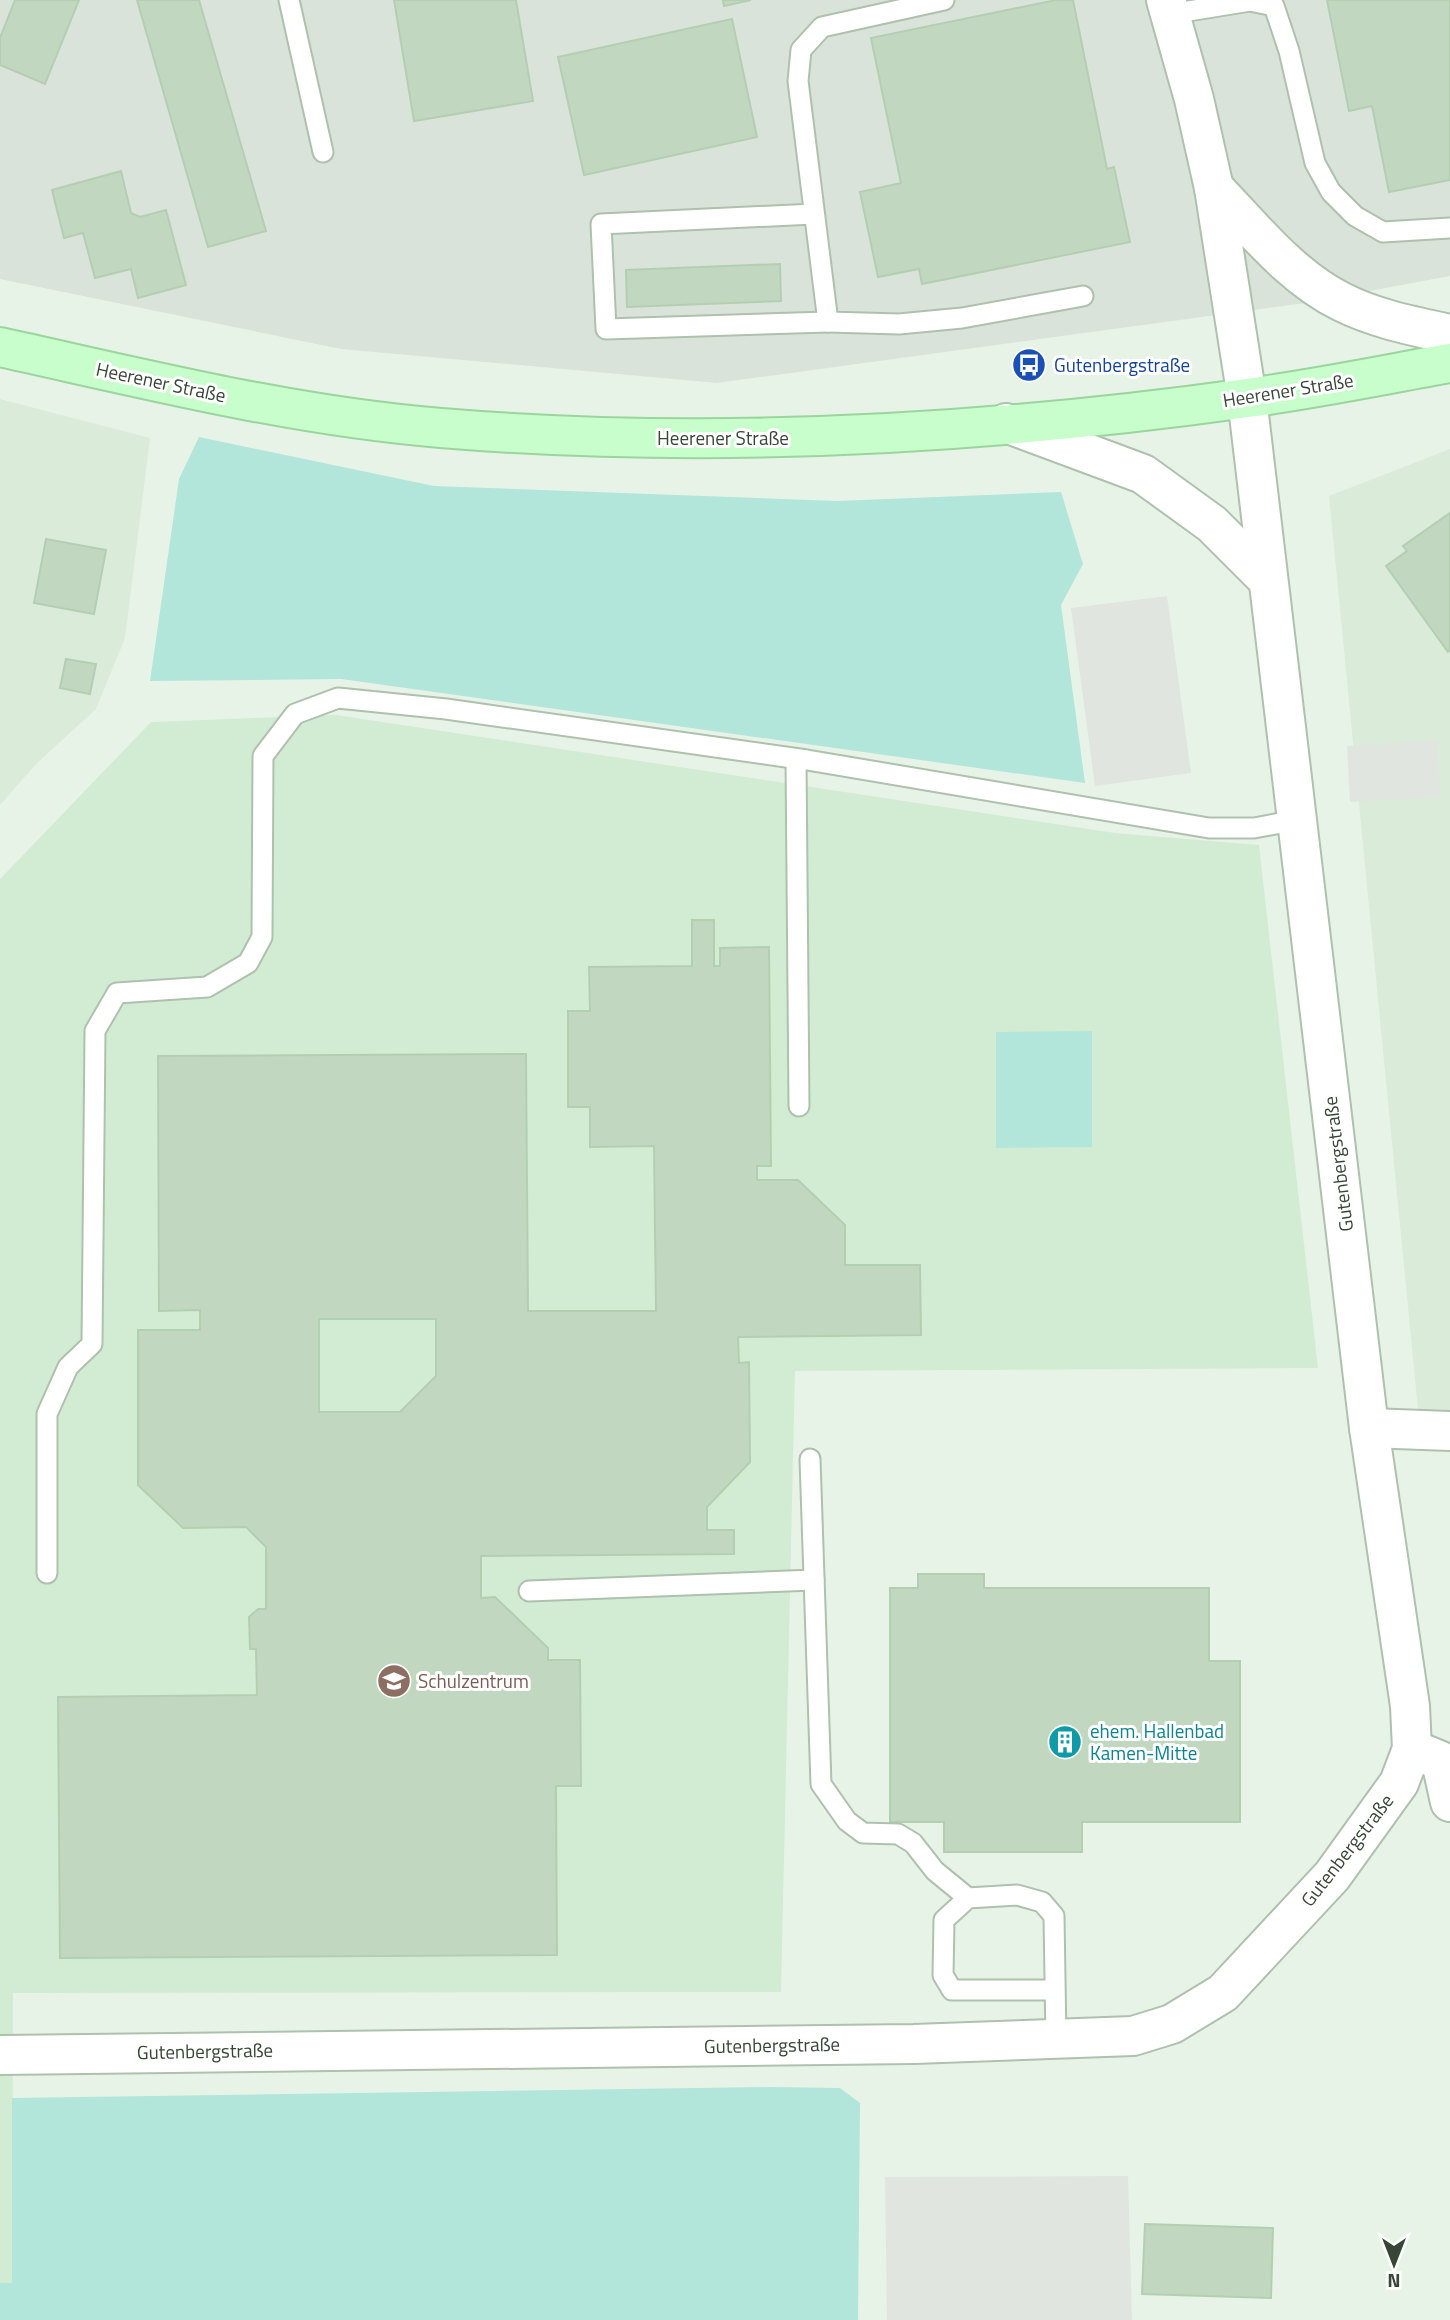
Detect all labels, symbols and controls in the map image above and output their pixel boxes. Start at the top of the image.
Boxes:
bus stop icon: Gutenbergstraße [1010,346,1048,384]
place label: Gutenbergstraße [1054,350,1190,379]
street label: Heerener Straße [94,354,229,409]
street label: Heerener Straße [1221,365,1355,414]
street label: Heerener Straße [657,423,789,452]
street label: Gutenbergstraße [1315,1095,1360,1233]
school or university icon: Schulzentrum [375,1662,413,1700]
place label: Schulzentrum [418,1666,529,1695]
place label: ehem. Hallenbad Kamen-Mitte [1090,1716,1224,1767]
building icon: ehem. Hallenbad Kamen-Mitte [1046,1723,1084,1761]
street label: Gutenbergstraße [1293,1787,1400,1912]
street label: Gutenbergstraße [704,2029,840,2060]
street label: Gutenbergstraße [137,2035,273,2066]
north arrow [1359,2229,1429,2299]
text: N [1387,2267,1401,2296]

